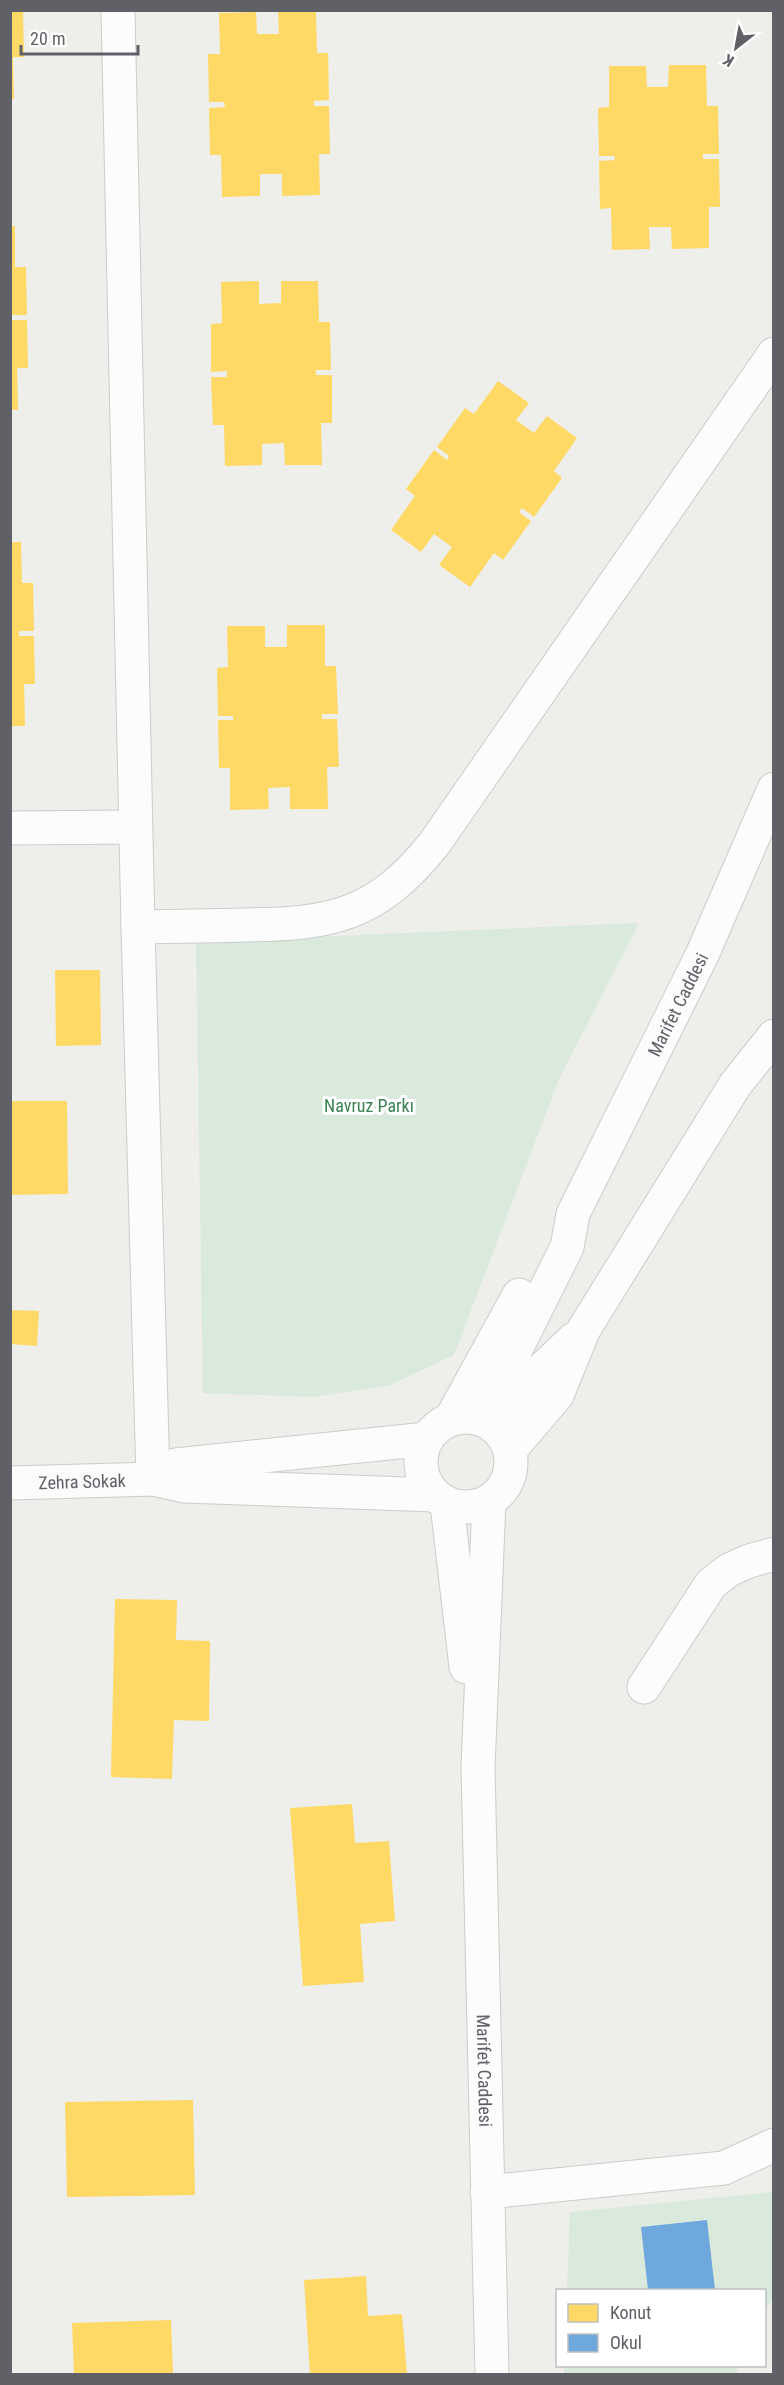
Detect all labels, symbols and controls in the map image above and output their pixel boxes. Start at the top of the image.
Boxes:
scale bar [21,18,138,56]
north arrow [706,18,766,78]
text: 20 m [30,28,65,49]
text: K [720,50,737,71]
street label: Marifet Caddesi [643,949,712,1060]
park label: Navruz Parkı [324,1095,414,1116]
street label: Zehra Sokak [38,1469,126,1493]
street label: Marifet Caddesi [473,2014,497,2127]
legend [556,2289,766,2367]
text: Konut [610,2302,651,2323]
text: Okul [610,2332,642,2353]

